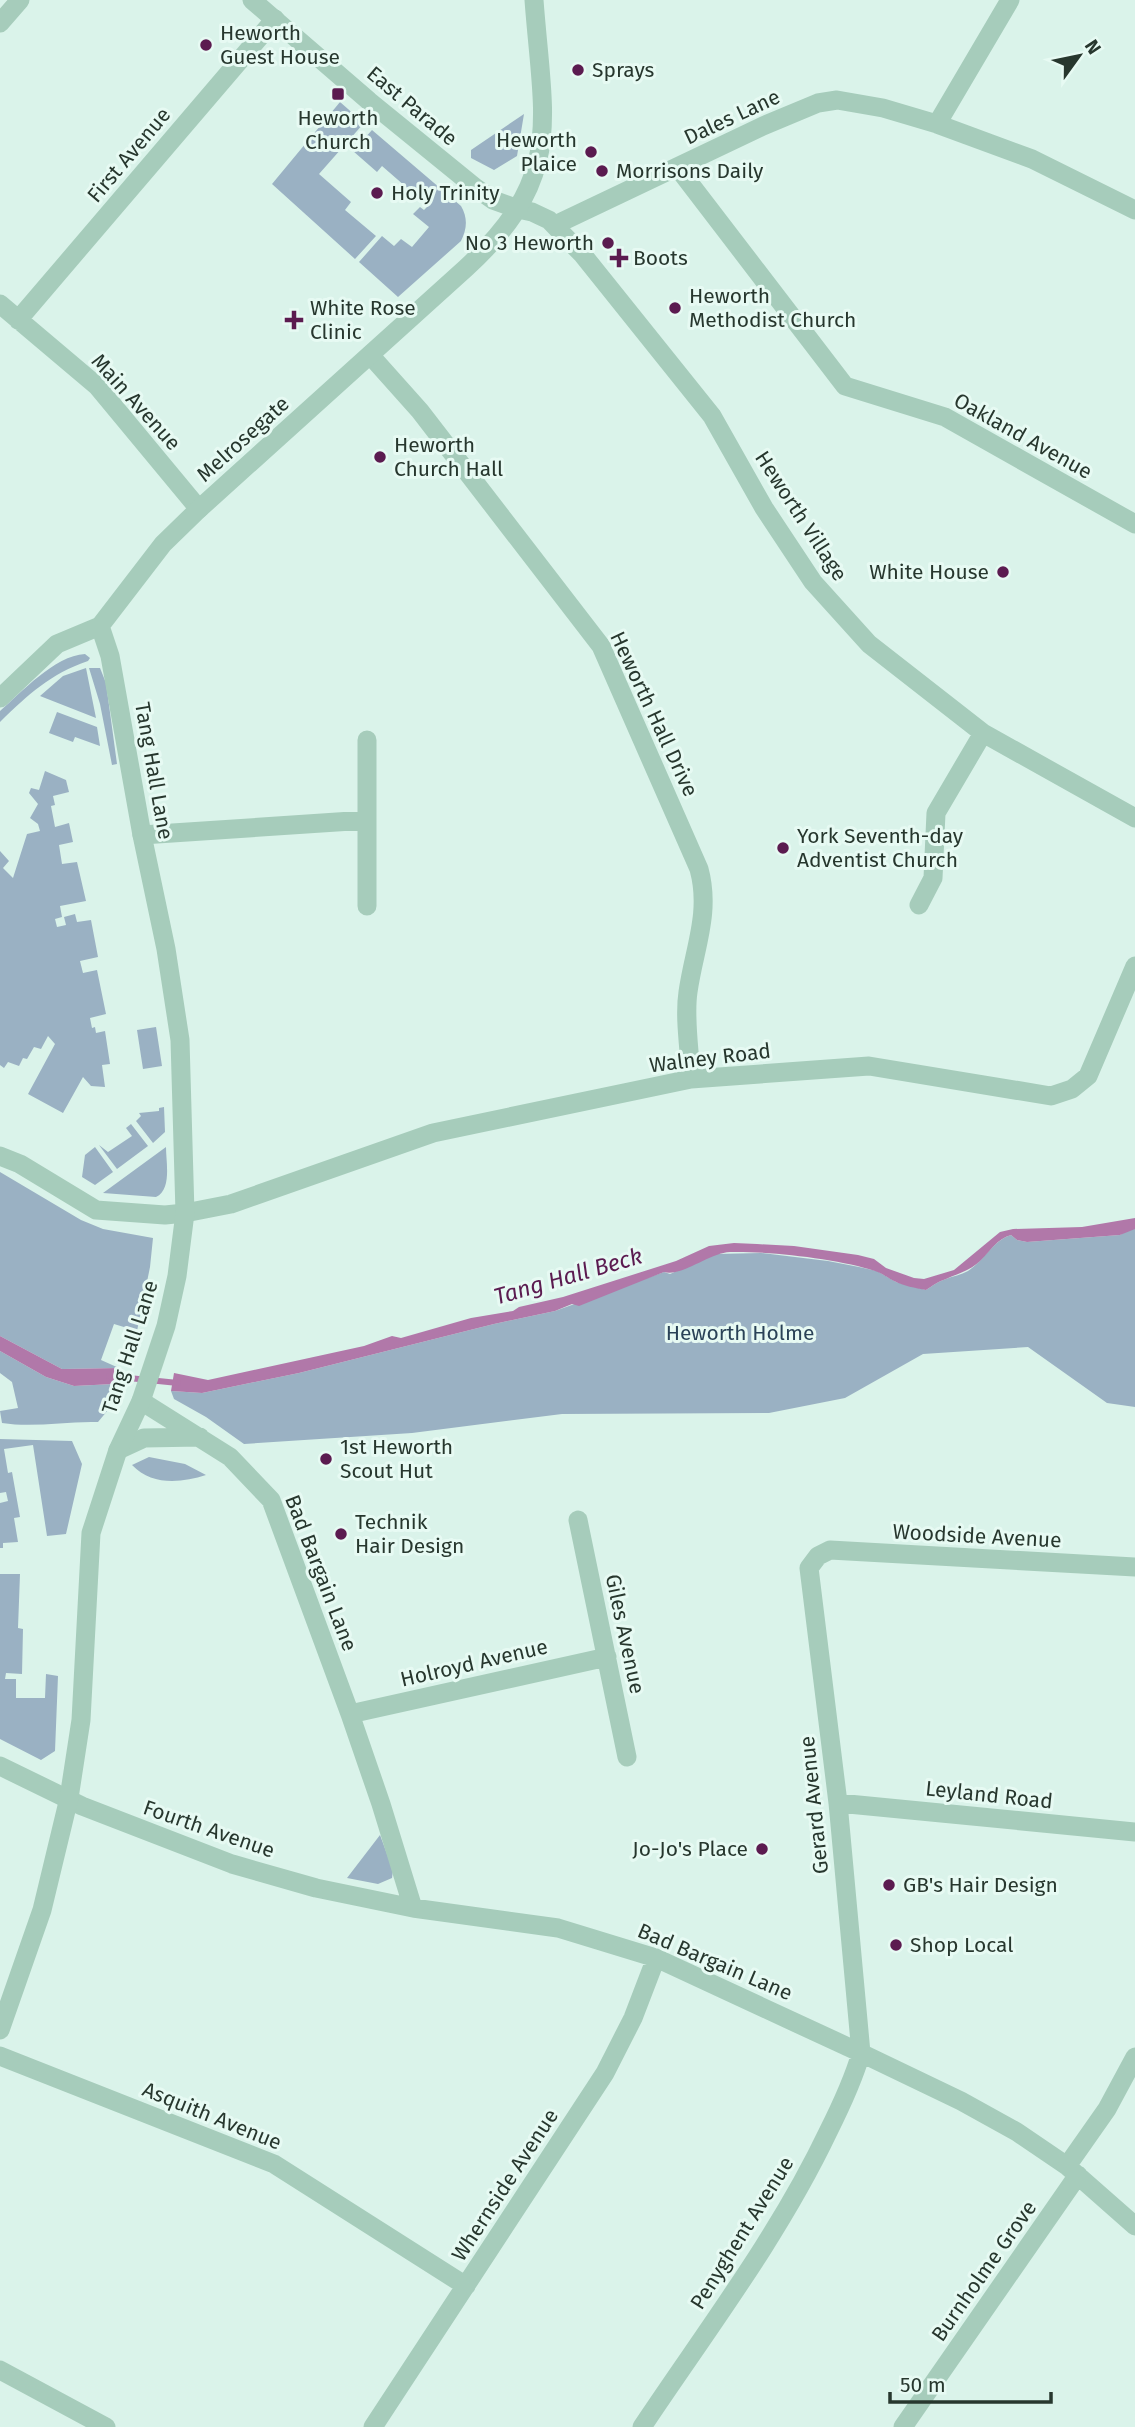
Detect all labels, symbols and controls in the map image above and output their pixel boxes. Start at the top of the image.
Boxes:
place label: Heworth Guest House [220,20,340,70]
north arrow [1044,21,1114,91]
text: N [1080,35,1106,59]
marker: Heworth Guest House [198,37,214,53]
place label: Sprays [592,57,655,83]
street label: East Parade [361,61,463,151]
marker: Sprays [570,62,586,78]
street label: Dales Lane [680,83,784,151]
marker: Heworth Church [330,86,346,102]
street label: First Avenue [82,102,176,208]
place label: Heworth Church [297,105,379,155]
place label: Heworth Plaice [496,127,577,177]
marker: Heworth Plaice [583,144,599,160]
place label: Morrisons Daily [616,158,764,184]
marker: Morrisons Daily [594,163,610,179]
place label: Holy Trinity [391,180,500,206]
marker: Holy Trinity [369,185,385,201]
place label: No 3 Heworth [465,230,594,256]
marker: No 3 Heworth [600,235,616,251]
place label: Boots [633,245,688,271]
marker: Boots [611,250,627,266]
place label: Heworth Methodist Church [689,283,856,333]
place label: White Rose Clinic [310,295,416,345]
marker: Heworth Methodist Church [667,300,683,316]
marker: White Rose Clinic [284,310,304,330]
street label: Main Avenue [86,348,186,456]
street label: Oakland Avenue [949,387,1097,485]
street label: Melrosegate [191,391,295,487]
place label: Heworth Church Hall [394,432,503,482]
street label: Heworth Village [749,446,853,586]
marker: Heworth Church Hall [372,449,388,465]
place label: White House [869,559,989,585]
marker: White House [995,564,1011,580]
street label: Heworth Hall Drive [604,627,704,801]
street label: Tang Hall Lane [129,700,179,842]
place label: York Seventh-day Adventist Church [797,823,964,873]
marker: York Seventh-day Adventist Church [775,840,791,856]
street label: Walney Road [648,1038,772,1078]
water label: Tang Hall Beck [491,1241,645,1311]
street label: Tang Hall Lane [96,1277,164,1417]
park label: Heworth Holme [666,1320,814,1346]
place label: 1st Heworth Scout Hut [340,1434,453,1484]
marker: 1st Heworth Scout Hut [318,1451,334,1467]
street label: Bad Bargain Lane [279,1491,363,1655]
place label: Technik Hair Design [355,1509,464,1559]
street label: Woodside Avenue [892,1519,1062,1553]
marker: Technik Hair Design [333,1526,349,1542]
street label: Giles Avenue [600,1572,650,1696]
street label: Holroyd Avenue [398,1633,550,1693]
street label: Gerard Avenue [794,1735,834,1875]
street label: Leyland Road [924,1775,1054,1815]
street label: Fourth Avenue [140,1794,278,1864]
place label: Jo-Jo's Place [632,1836,748,1862]
marker: Jo-Jo's Place [754,1841,770,1857]
place label: GB's Hair Design [903,1872,1058,1898]
marker: GB's Hair Design [881,1877,897,1893]
street label: Bad Bargain Lane [634,1918,796,2006]
place label: Shop Local [910,1932,1013,1958]
marker: Shop Local [888,1937,904,1953]
street label: Asquith Avenue [139,2076,285,2156]
street label: Whernside Avenue [446,2104,564,2266]
street label: Penyghent Avenue [685,2152,799,2314]
street label: Burnholme Grove [926,2196,1042,2346]
scale bar [890,2360,1051,2404]
text: 50 m [900,2372,946,2398]

